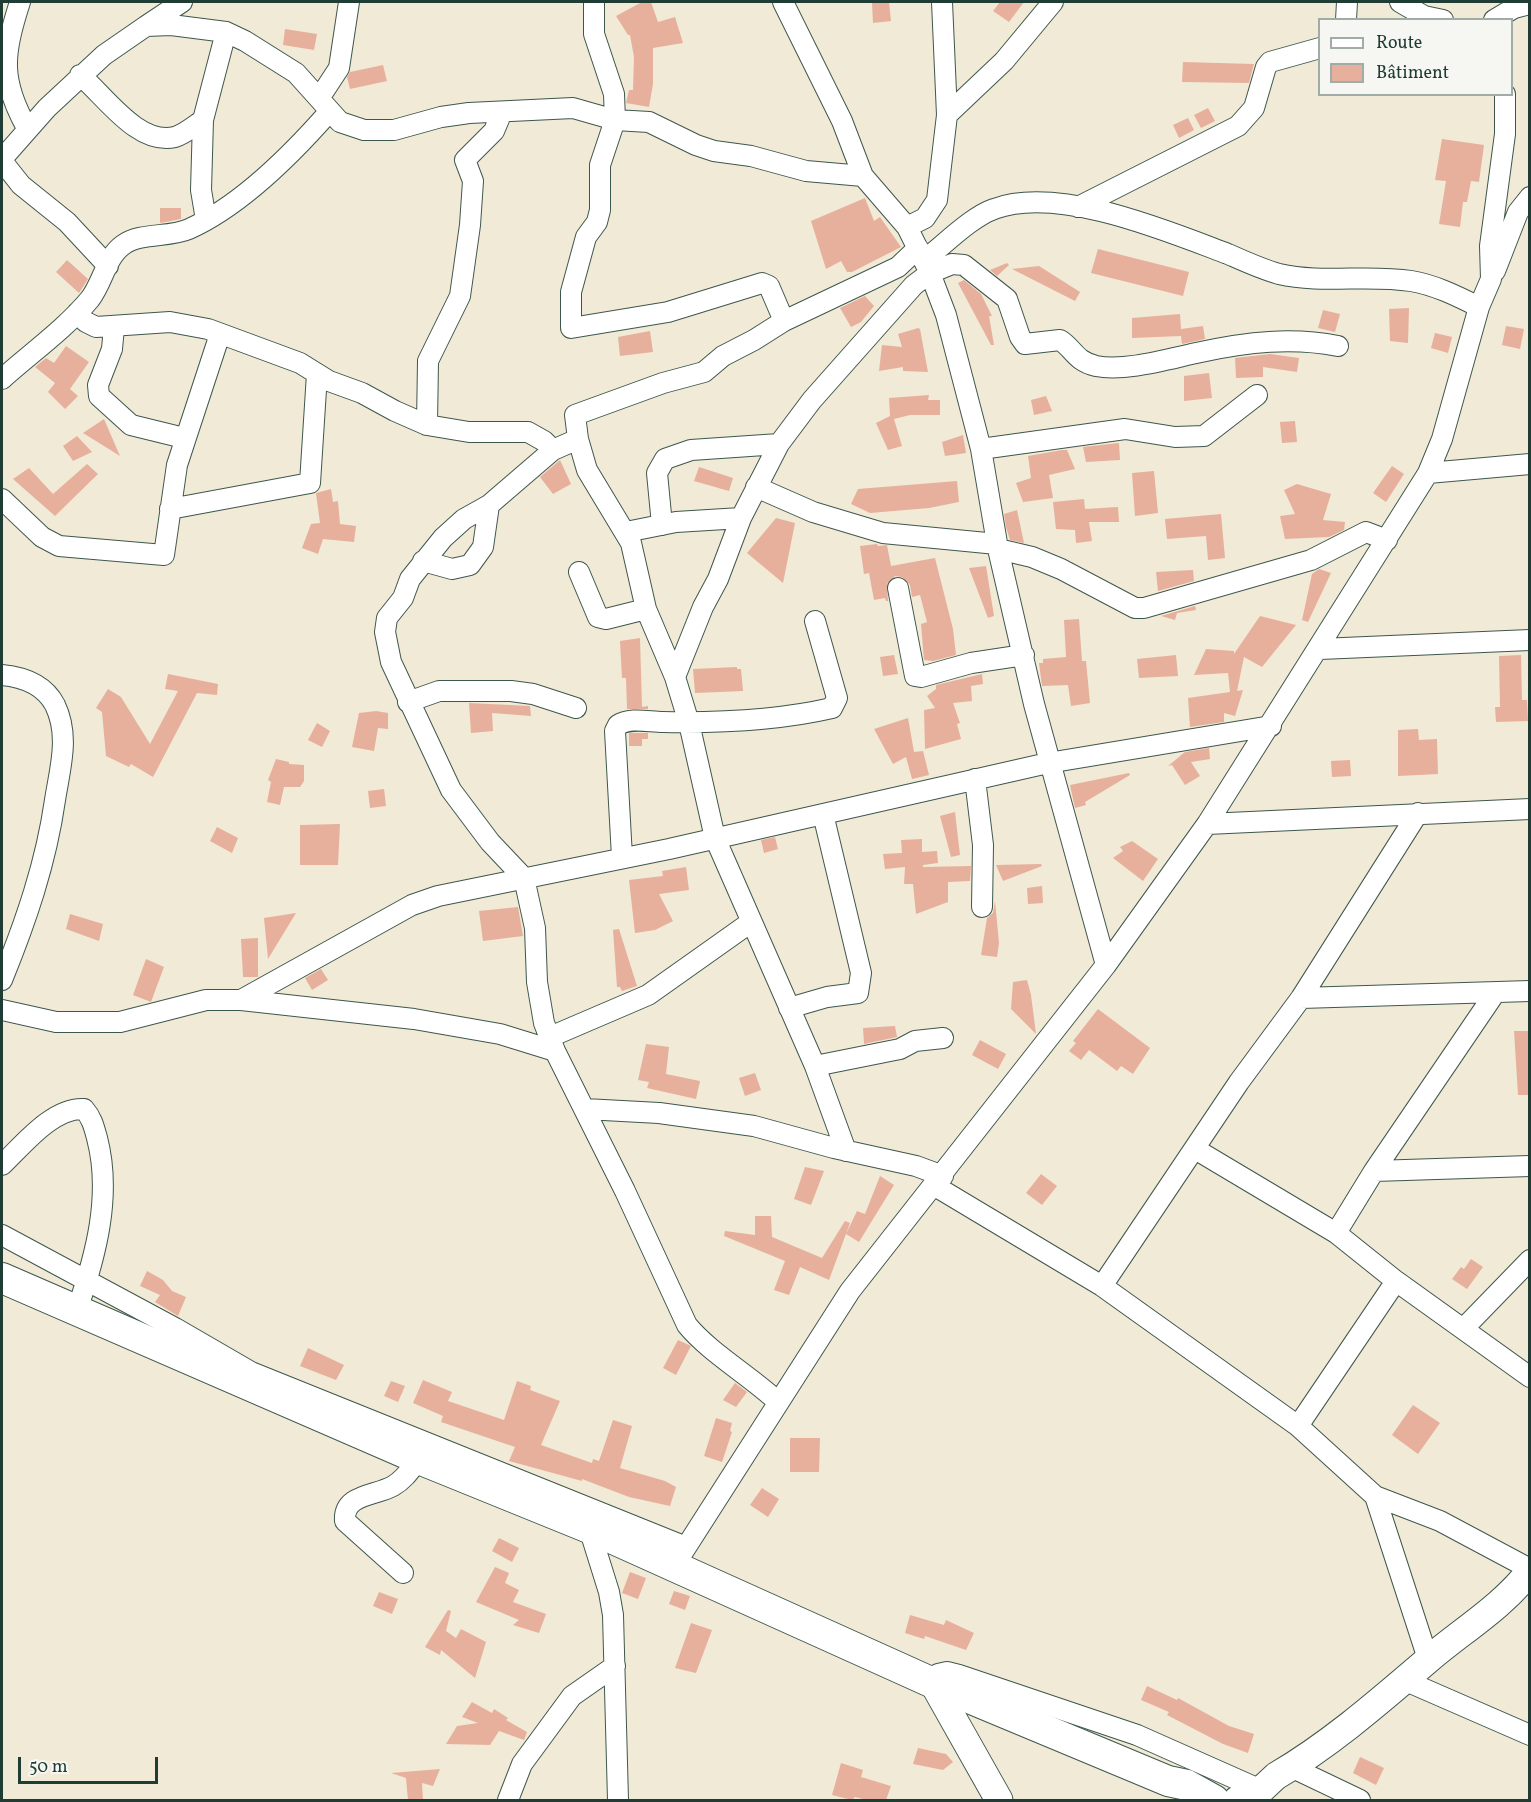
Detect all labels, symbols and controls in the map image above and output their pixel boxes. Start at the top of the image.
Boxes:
legend [1318,18,1513,96]
text: Route [1376,31,1422,56]
text: Bâtiment [1376,61,1449,86]
scale bar [21,1745,160,1783]
text: 50 m [29,1755,68,1780]

